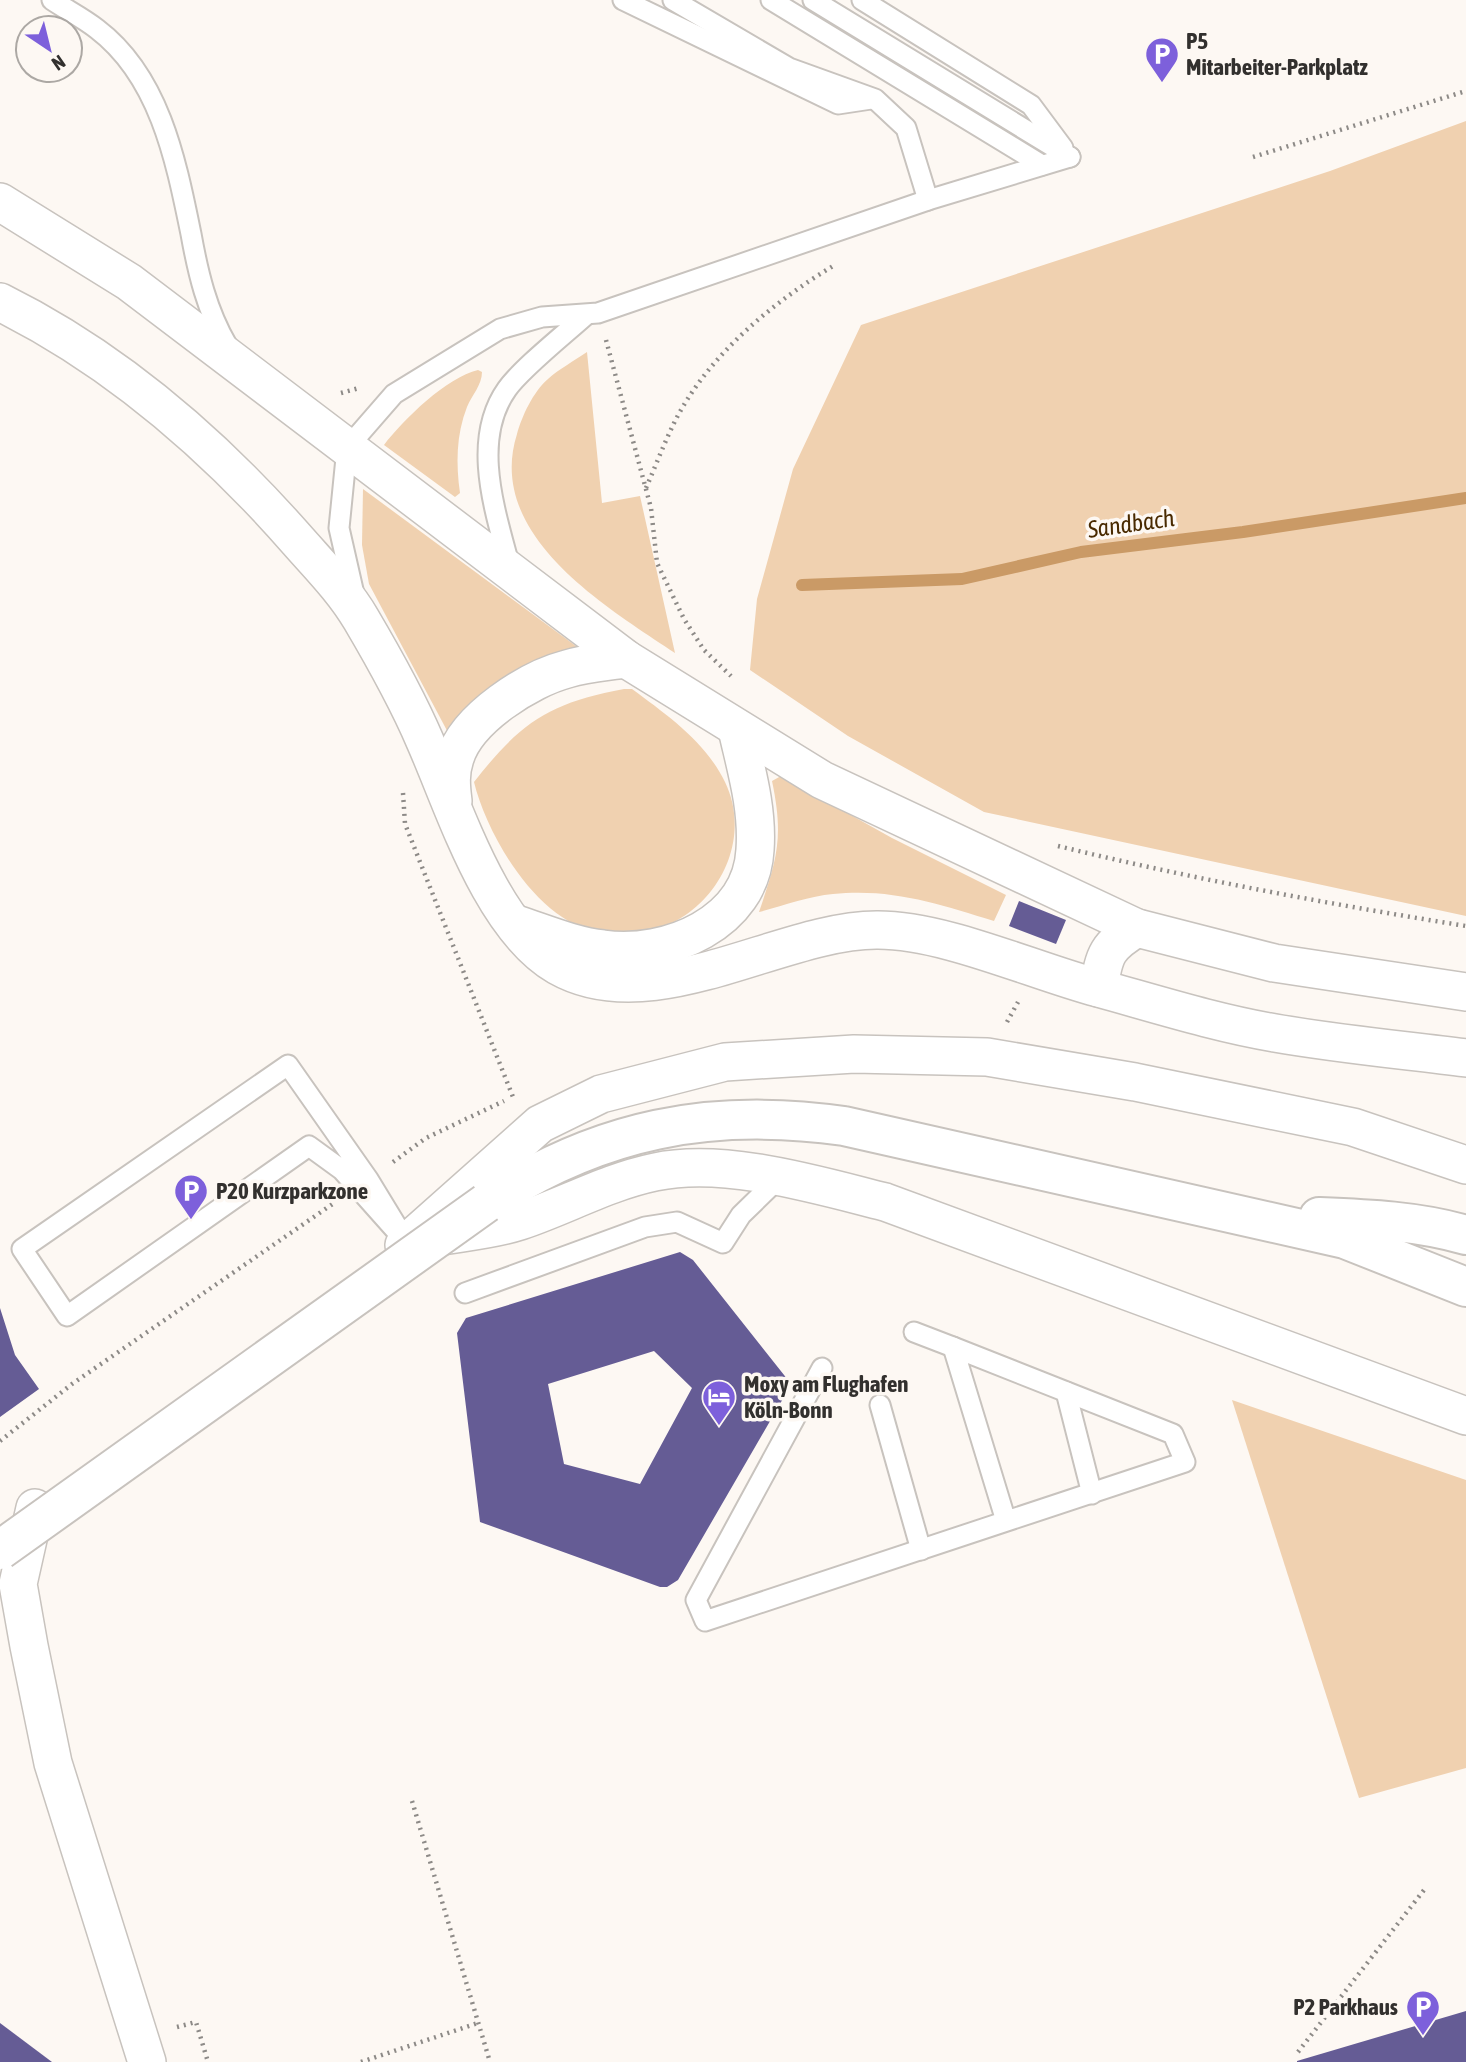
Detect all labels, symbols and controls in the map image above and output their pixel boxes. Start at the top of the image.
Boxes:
north arrow [14,14,84,84]
place label: P5 Mitarbeiter-Parkplatz [1186,28,1369,80]
parking icon: P5 Mitarbeiter-Parkplatz [1143,35,1181,84]
text: N [48,51,70,75]
water label: Sandbach [1085,504,1176,543]
parking icon: P20 Kurzparkzone [172,1172,210,1221]
place label: P20 Kurzparkzone [216,1178,368,1204]
place label: Moxy am Flughafen Köln-Bonn [744,1371,908,1423]
hotel icon: Moxy am Flughafen Köln-Bonn [700,1378,738,1427]
parking icon: P2 Parkhaus [1404,1988,1442,2037]
place label: P2 Parkhaus [1293,1994,1398,2020]

